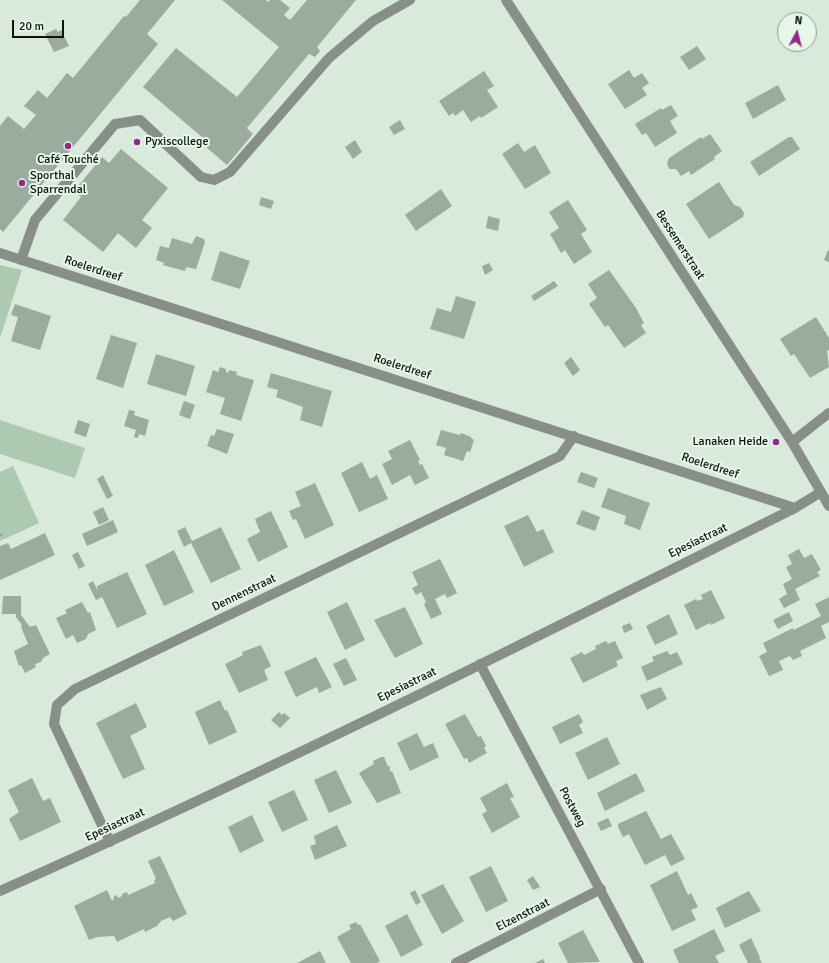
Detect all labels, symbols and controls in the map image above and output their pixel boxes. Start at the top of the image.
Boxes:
scale bar [14,12,66,38]
north arrow [777,12,817,52]
text: N [794,14,803,28]
text: 20 m [19,19,44,34]
place label: Pyxiscollege [145,135,208,149]
marker: Pyxiscollege [132,137,142,147]
marker: Café Touché [63,141,73,151]
place label: Café Touché [37,153,99,167]
place label: Sporthal Sparrendal [30,169,86,197]
marker: Sporthal Sparrendal [17,178,27,188]
street label: Bessemerstraat [652,208,708,282]
street label: Roelerdreef [62,253,124,285]
street label: Roelerdreef [371,351,433,383]
place label: Lanaken Heide [692,435,768,449]
marker: Lanaken Heide [771,437,781,447]
street label: Roelerdreef [679,450,741,482]
street label: Epesiastraat [666,521,730,561]
street label: Dennenstraat [210,571,278,615]
street label: Epesiastraat [375,665,439,705]
street label: Postweg [556,785,588,829]
street label: Epesiastraat [83,805,147,845]
street label: Elzenstraat [494,895,552,935]

